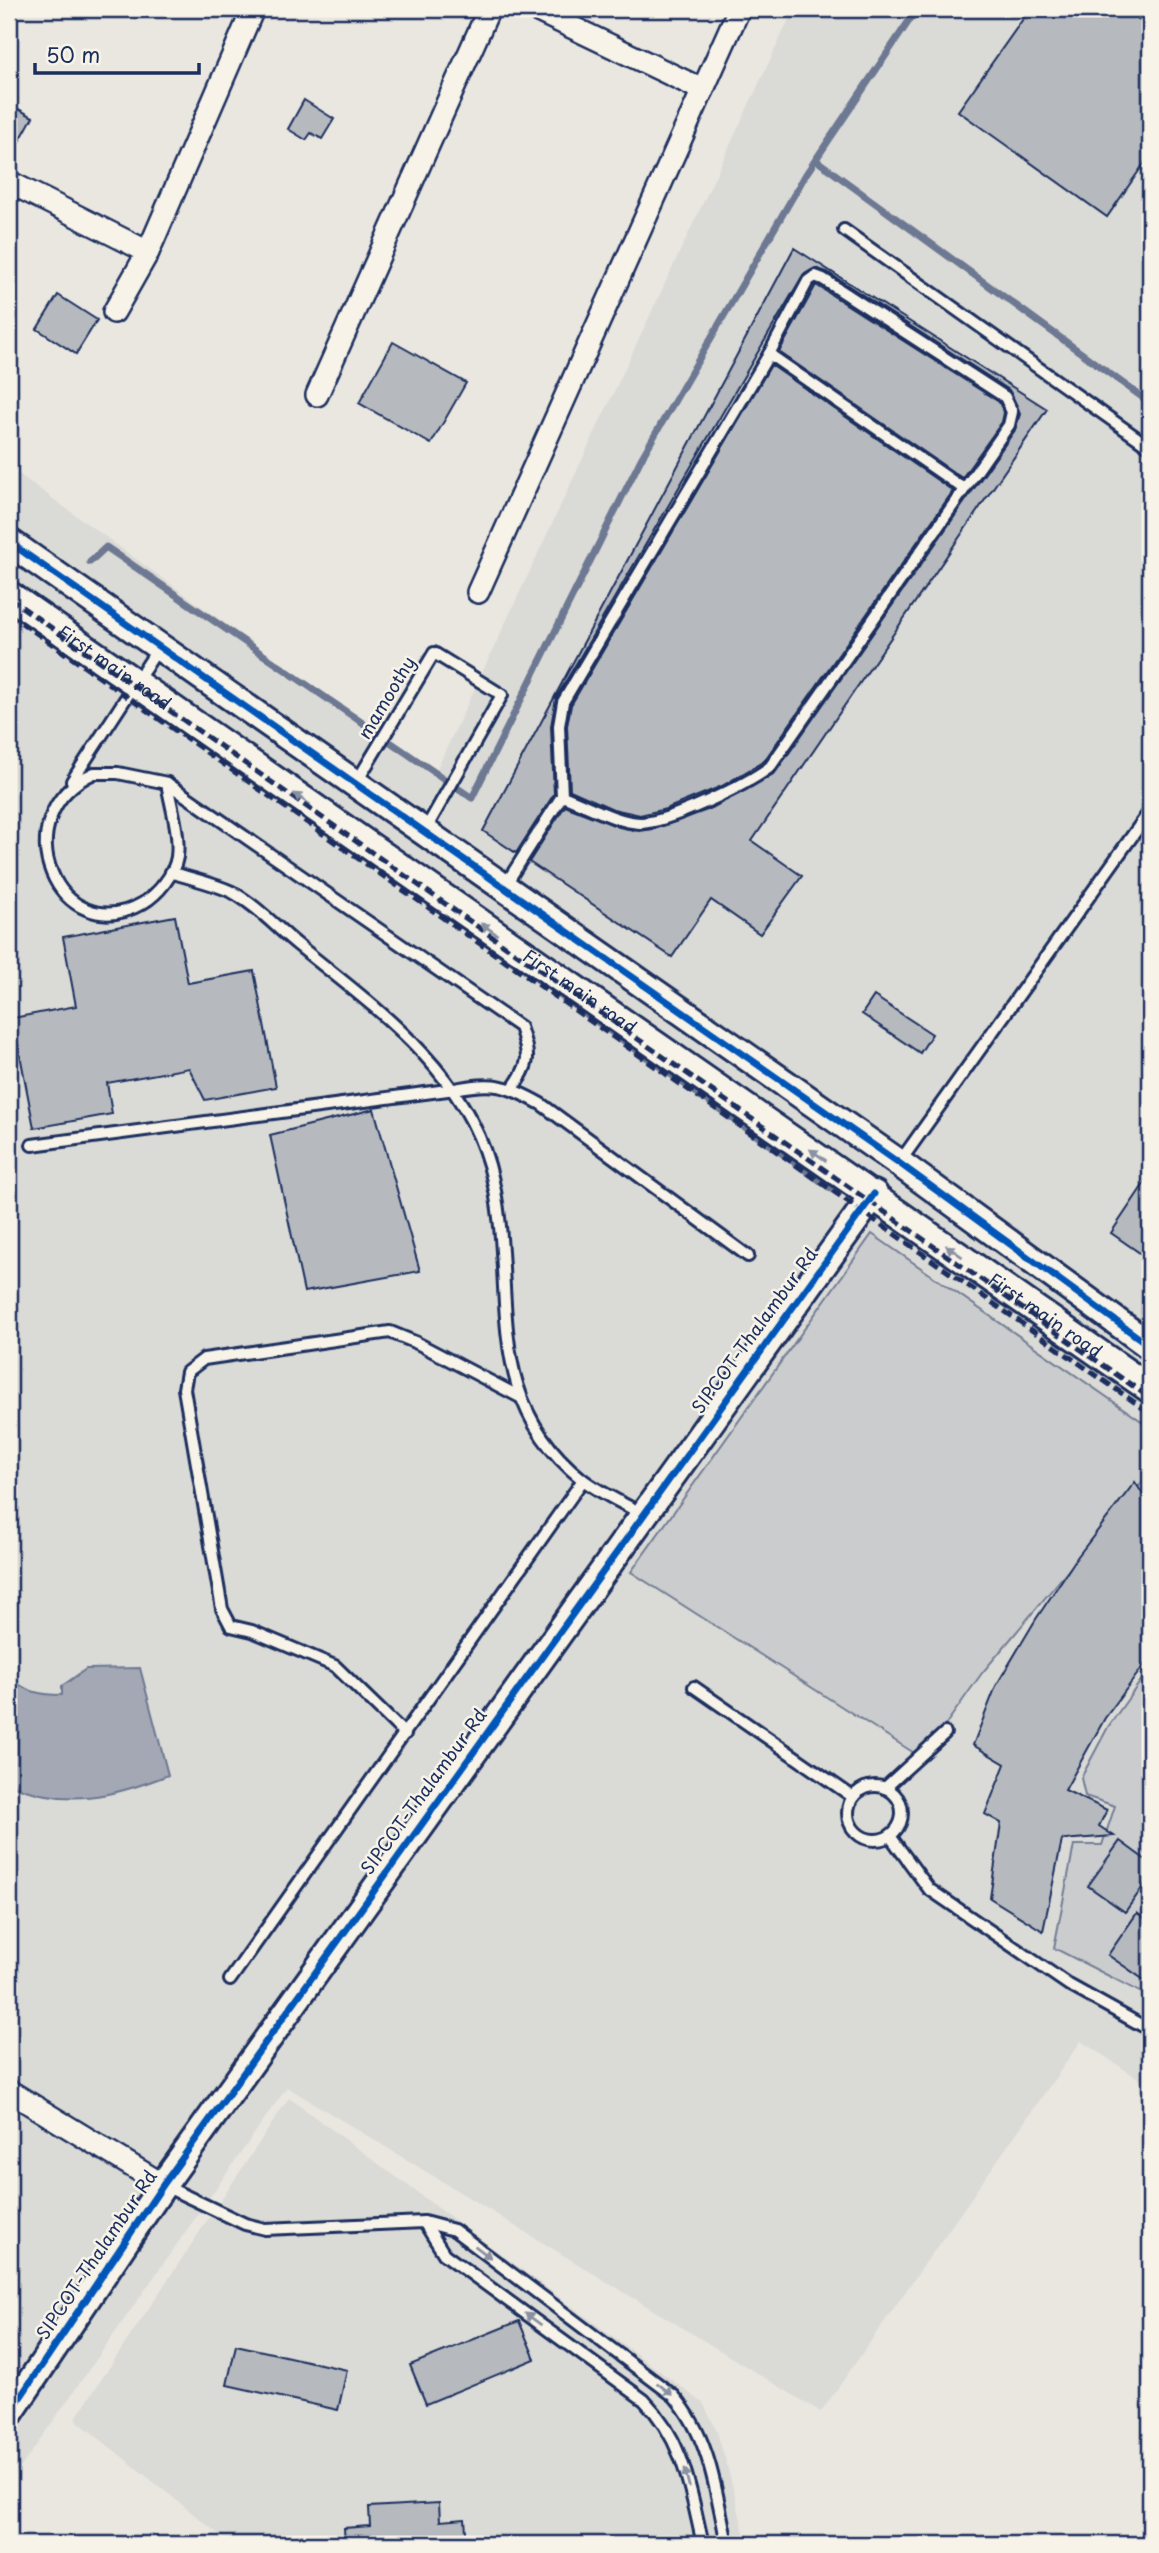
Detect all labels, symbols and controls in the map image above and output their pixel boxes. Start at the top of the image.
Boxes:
scale bar [35,32,200,76]
text: 50 m [46,38,100,70]
street label: First main road [53,618,177,716]
street label: mamoothy [350,651,421,744]
one-way arrow [293,792,311,806]
one-way arrow [480,922,498,936]
street label: First main road [518,942,643,1040]
one-way arrow [809,1148,827,1162]
street label: SIPCOT-Thalambur Rd [684,1242,823,1419]
one-way arrow [945,1244,963,1258]
street label: First main road [983,1266,1108,1364]
street label: SIPCOT-Thalambur Rd [353,1703,492,1880]
street label: SIPCOT-Thalambur Rd [29,2164,163,2344]
one-way arrow [474,2245,493,2259]
one-way arrow [524,2313,542,2327]
one-way arrow [656,2381,674,2396]
one-way arrow [681,2467,692,2489]

